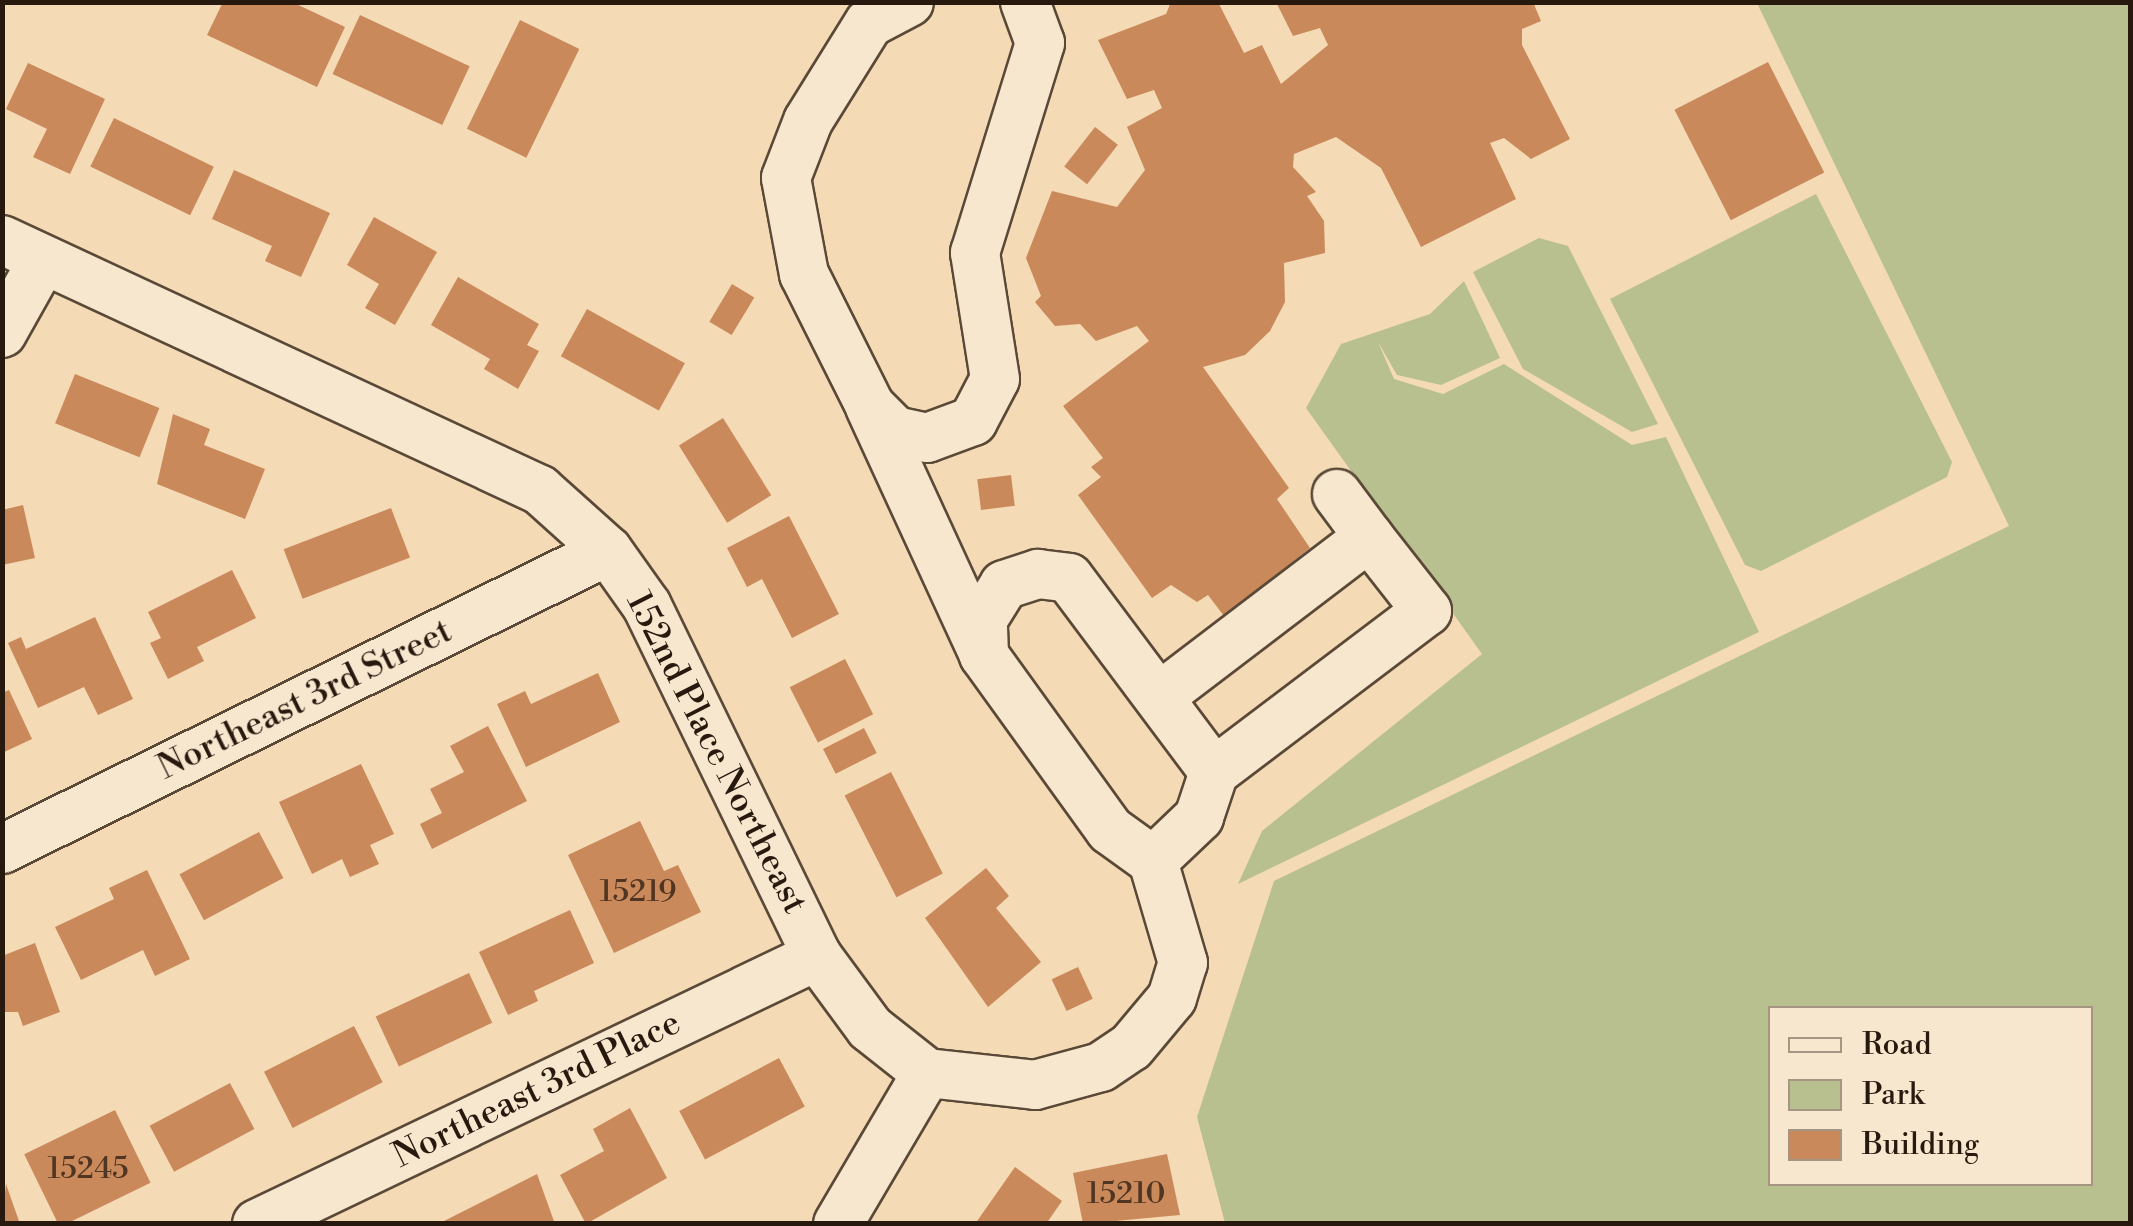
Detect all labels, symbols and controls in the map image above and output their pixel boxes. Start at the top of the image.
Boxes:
street label: 152nd Place Northeast [617,585,815,921]
street label: Northeast 3rd Street [151,611,459,789]
house number: 15219 [600,874,676,910]
street label: Northeast 3rd Place [387,1002,687,1178]
legend [1768,1006,2093,1186]
text: Road [1862,1026,1932,1064]
text: Park [1862,1076,1924,1114]
text: Building [1862,1126,1979,1164]
house number: 15245 [47,1151,129,1187]
house number: 15210 [1087,1176,1165,1212]

